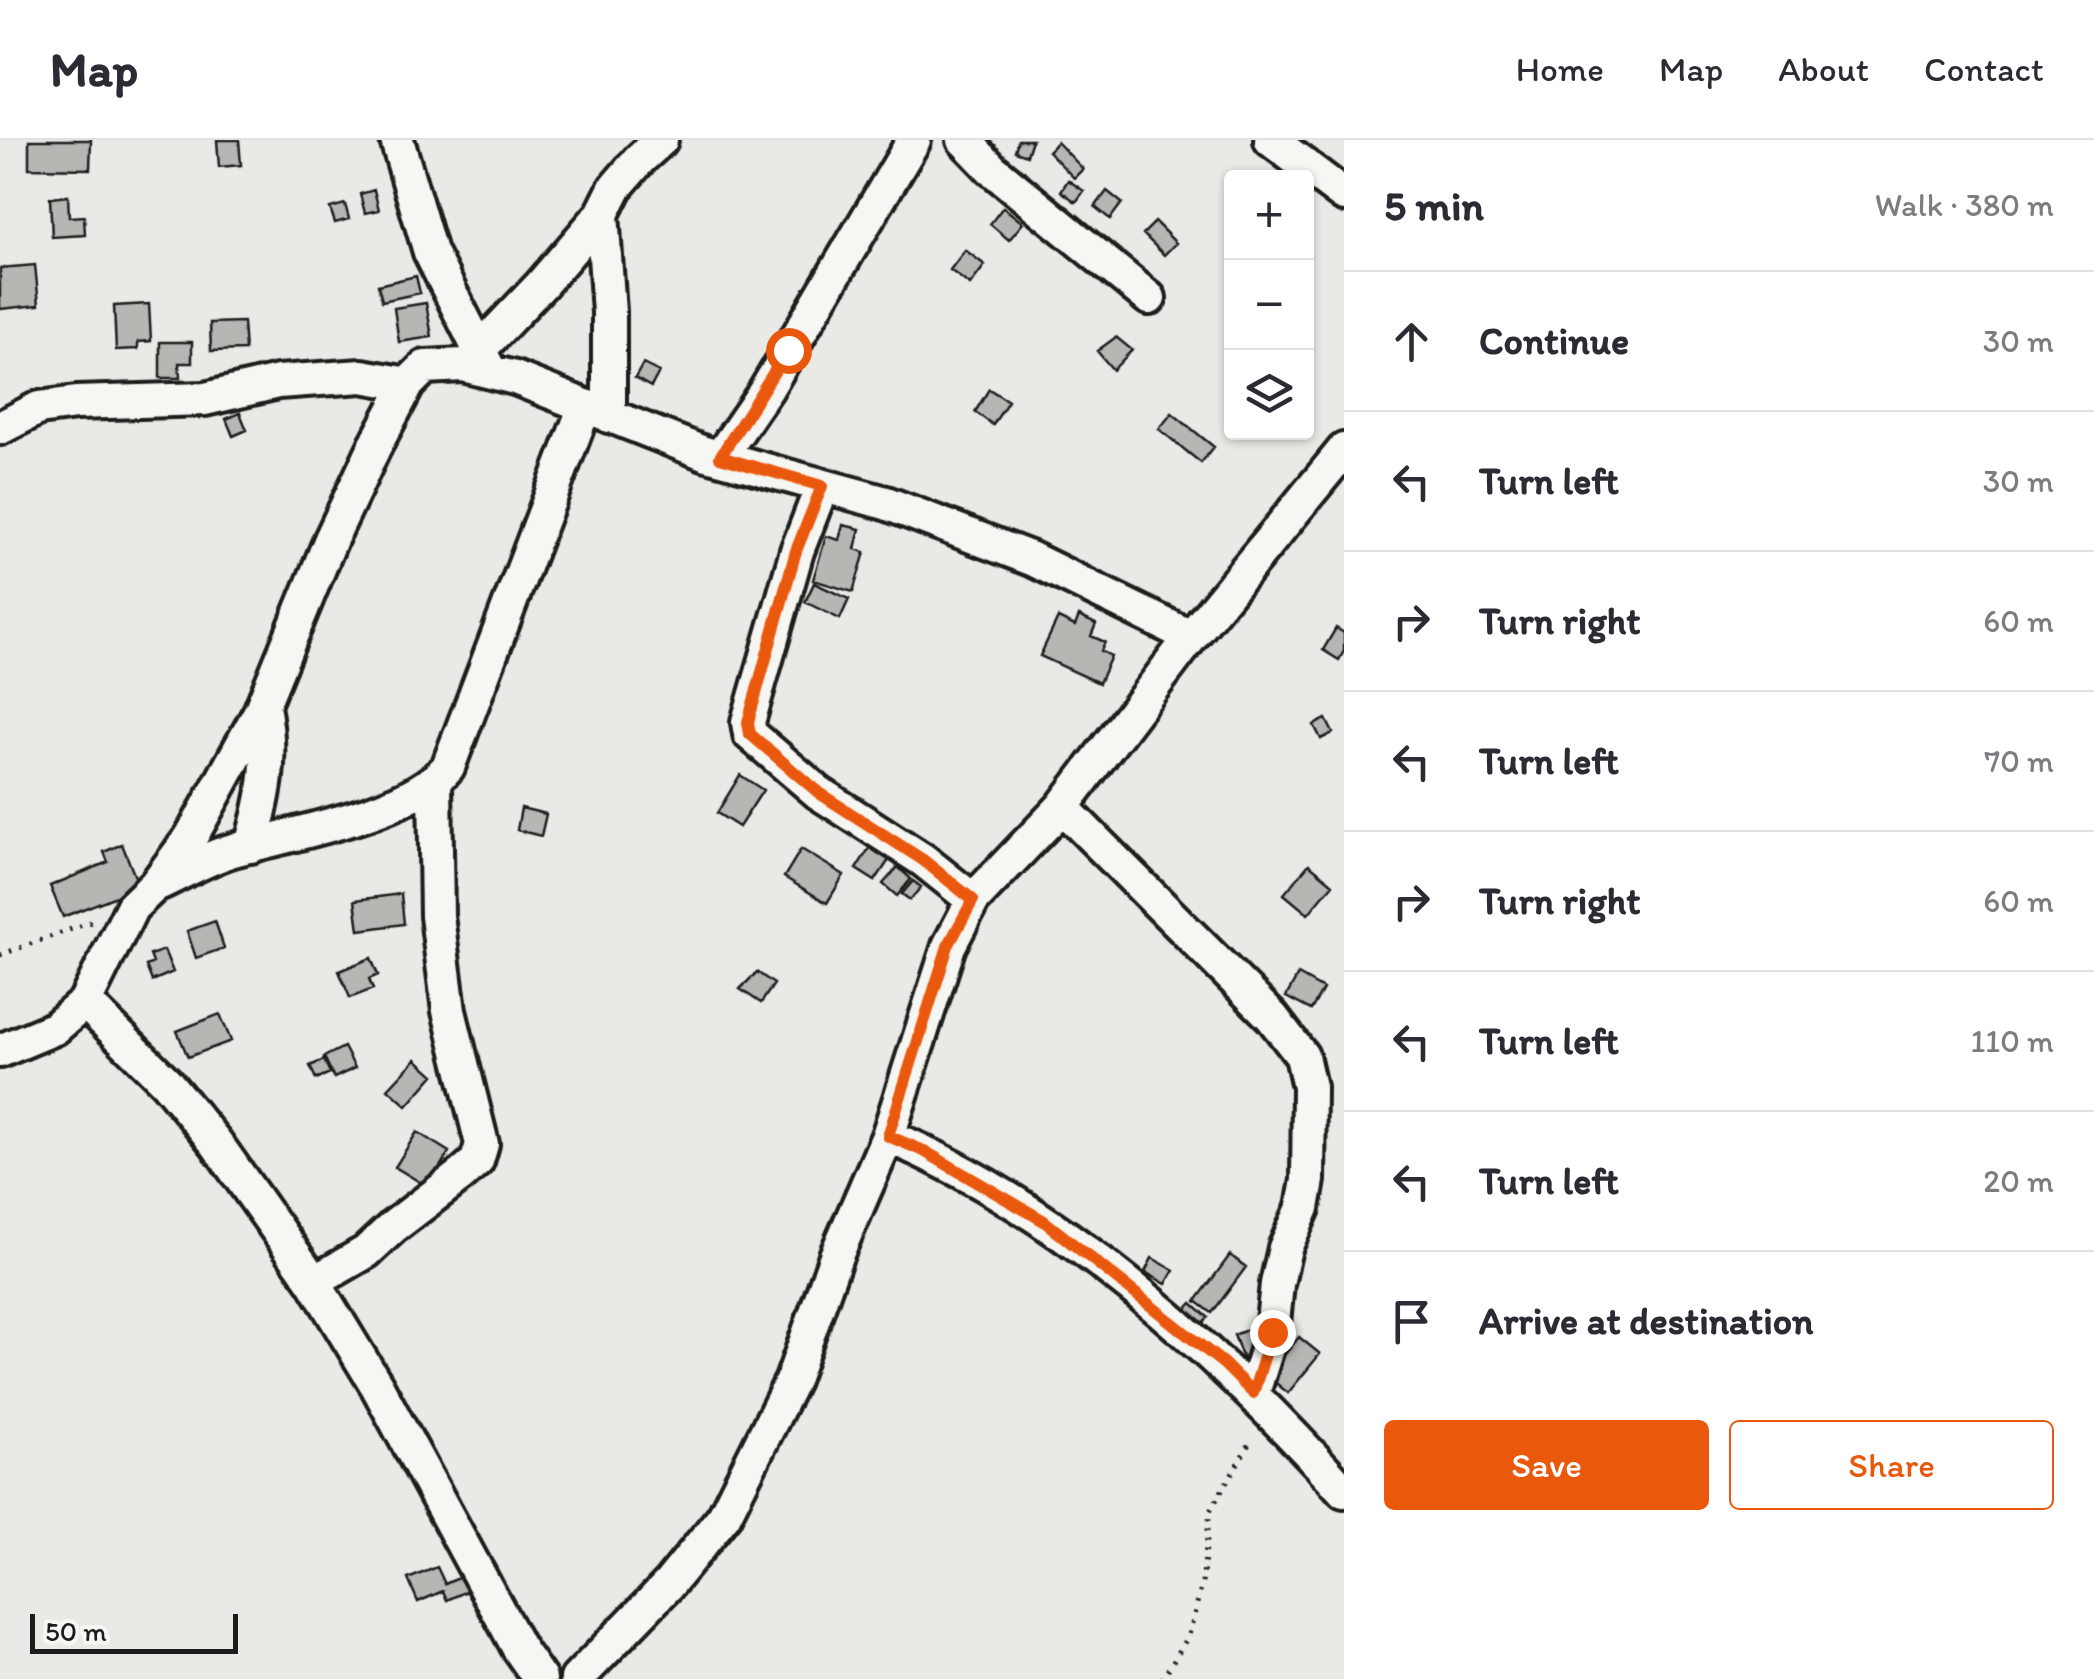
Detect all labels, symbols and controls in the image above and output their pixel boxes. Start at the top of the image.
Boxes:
text: Map [50,40,138,98]
text: Home [1516,48,1604,90]
text: Map [1659,48,1723,90]
text: About [1778,48,1869,90]
text: Contact [1924,48,2044,90]
map controls [1224,170,1314,440]
button: + [1224,170,1314,260]
text: 5 min [1384,180,1484,231]
text: Walk · 380 m [1875,186,2054,224]
button: − [1224,260,1314,350]
icon: ahead [1384,314,1439,369]
text: Continue [1479,318,1629,364]
text: 30 m [1983,322,2054,360]
route start [766,328,812,374]
button: layers [1224,350,1314,440]
icon: left [1384,454,1439,509]
text: Turn left [1479,458,1619,504]
text: 30 m [1983,462,2054,500]
icon: right [1384,594,1439,649]
text: Turn right [1479,598,1641,644]
text: 60 m [1983,602,2054,640]
icon: left [1384,734,1439,789]
text: Turn left [1479,738,1619,784]
text: 70 m [1984,742,2054,780]
icon: right [1384,874,1439,929]
text: Turn right [1479,878,1641,924]
text: 60 m [1983,882,2054,920]
icon: left [1384,1014,1439,1069]
text: Turn left [1479,1018,1619,1064]
text: 110 m [1970,1022,2054,1060]
icon: left [1384,1154,1439,1209]
text: Turn left [1479,1158,1619,1204]
text: 20 m [1983,1162,2054,1200]
icon: arrive [1384,1294,1439,1349]
text: Arrive at destination [1479,1298,1814,1344]
route end [1250,1310,1296,1356]
button: Save [1384,1420,1709,1510]
button: Share [1729,1420,2054,1510]
scale bar [30,1609,238,1654]
text: 50 m [45,1614,107,1648]

